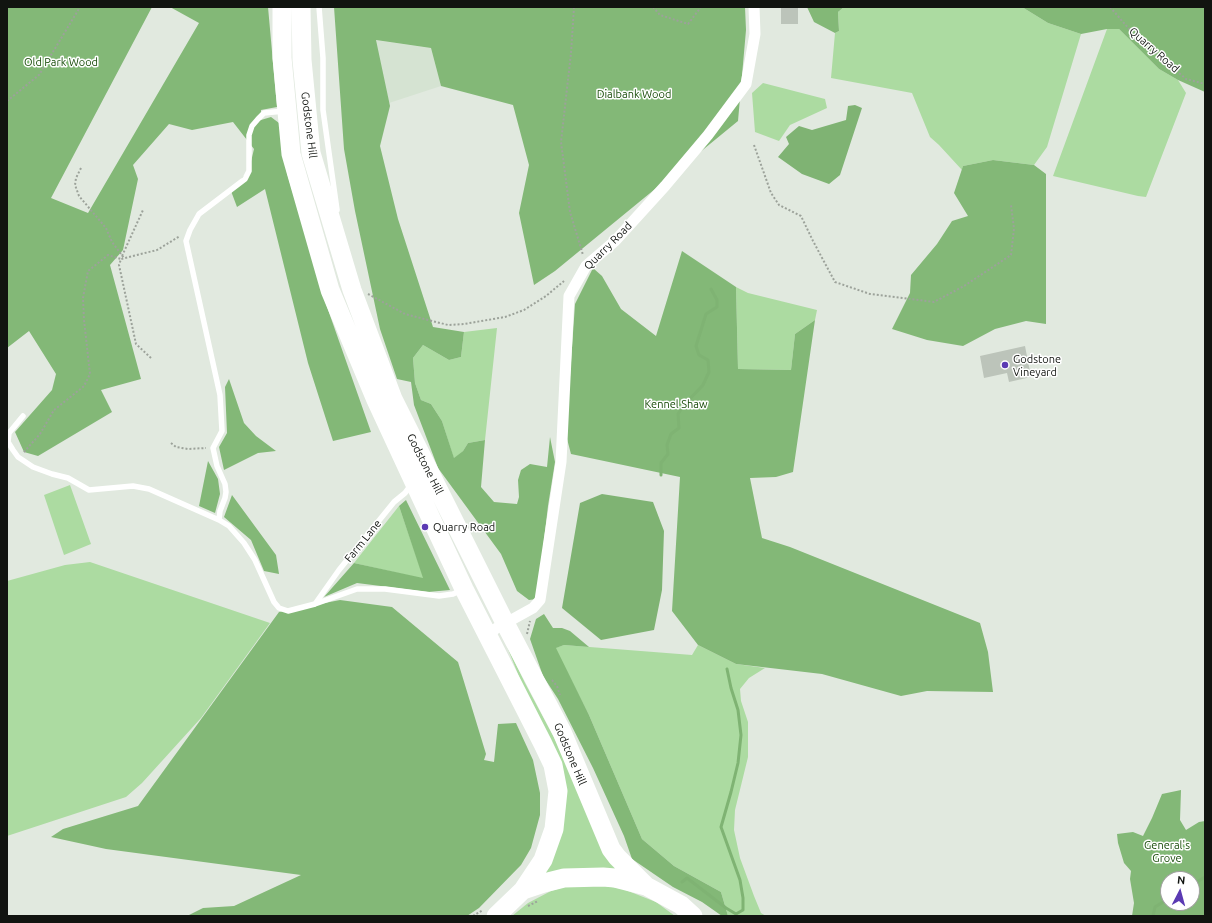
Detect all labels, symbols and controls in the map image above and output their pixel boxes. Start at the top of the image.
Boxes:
street label: Quarry Road [1126,25,1182,75]
park label: Old Park Wood [24,55,98,69]
park label: Dialbank Wood [597,87,671,101]
street label: Godstone Hill [298,91,320,159]
street label: Quarry Road [581,219,635,273]
place label: Godstone Vineyard [1013,352,1061,378]
marker: Godstone Vineyard [1000,360,1010,370]
park label: Kennel Shaw [645,397,707,411]
street label: Godstone Hill [404,431,446,497]
street label: Farm Lane [342,517,384,565]
place label: Quarry Road [433,520,495,534]
marker: Quarry Road [420,522,430,532]
street label: Godstone Hill [551,721,589,787]
park label: General's Grove [1144,838,1190,864]
north arrow [1160,871,1200,911]
text: N [1176,874,1186,886]

